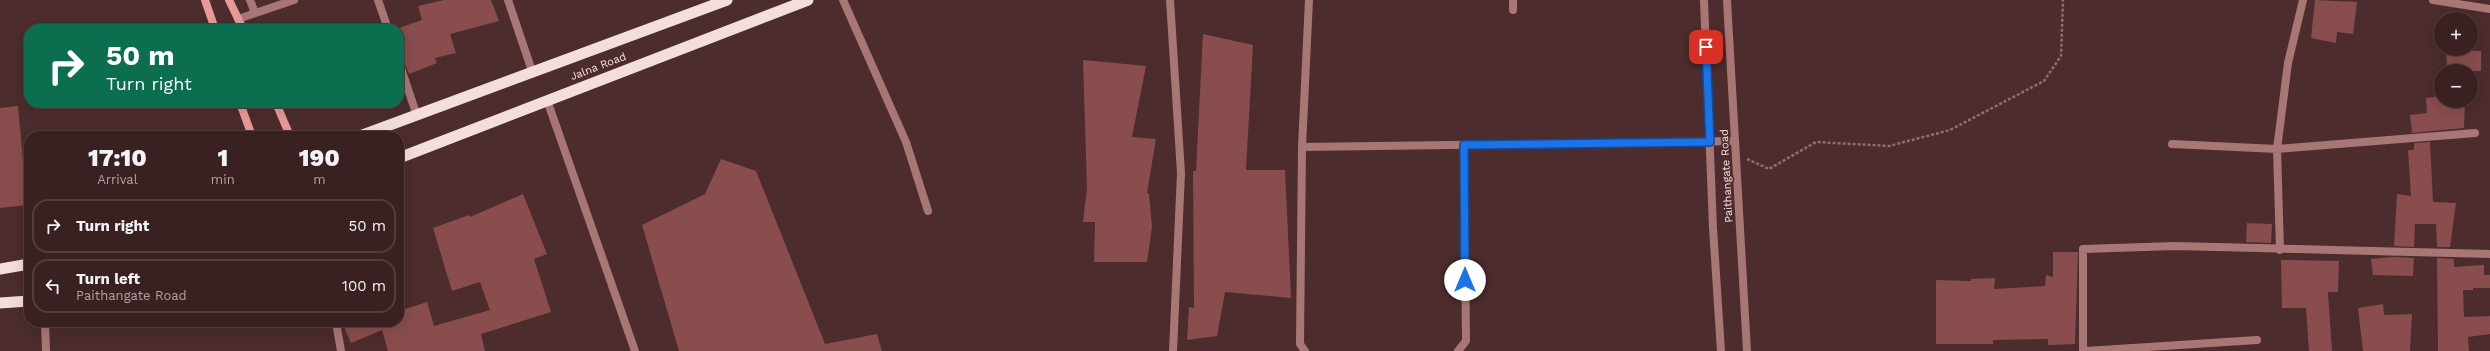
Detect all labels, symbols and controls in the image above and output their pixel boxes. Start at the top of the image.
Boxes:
map controls [2434,12,2478,108]
button: + [2434,12,2478,56]
pin [1689,30,1723,64]
icon: arrive [1695,36,1717,58]
text: 50 m [106,39,175,72]
icon: right [40,40,92,92]
street label: Jalna Road [568,50,628,83]
button: − [2434,64,2478,108]
text: Turn right [106,73,192,94]
street label: Paithangate Road [1718,129,1735,223]
text: 17:10 [88,144,147,172]
text: 1 [217,144,228,172]
text: 190 [299,144,340,172]
text: Arrival [97,172,138,187]
text: min [211,172,235,187]
text: m [313,172,326,187]
icon: right [42,215,64,237]
text: Turn right [76,217,149,235]
text: 50 m [349,217,386,235]
position arrow [1444,259,1486,301]
text: Turn left [76,270,140,288]
icon: left [42,275,64,297]
text: 100 m [342,277,386,295]
text: Paithangate Road [76,288,187,303]

